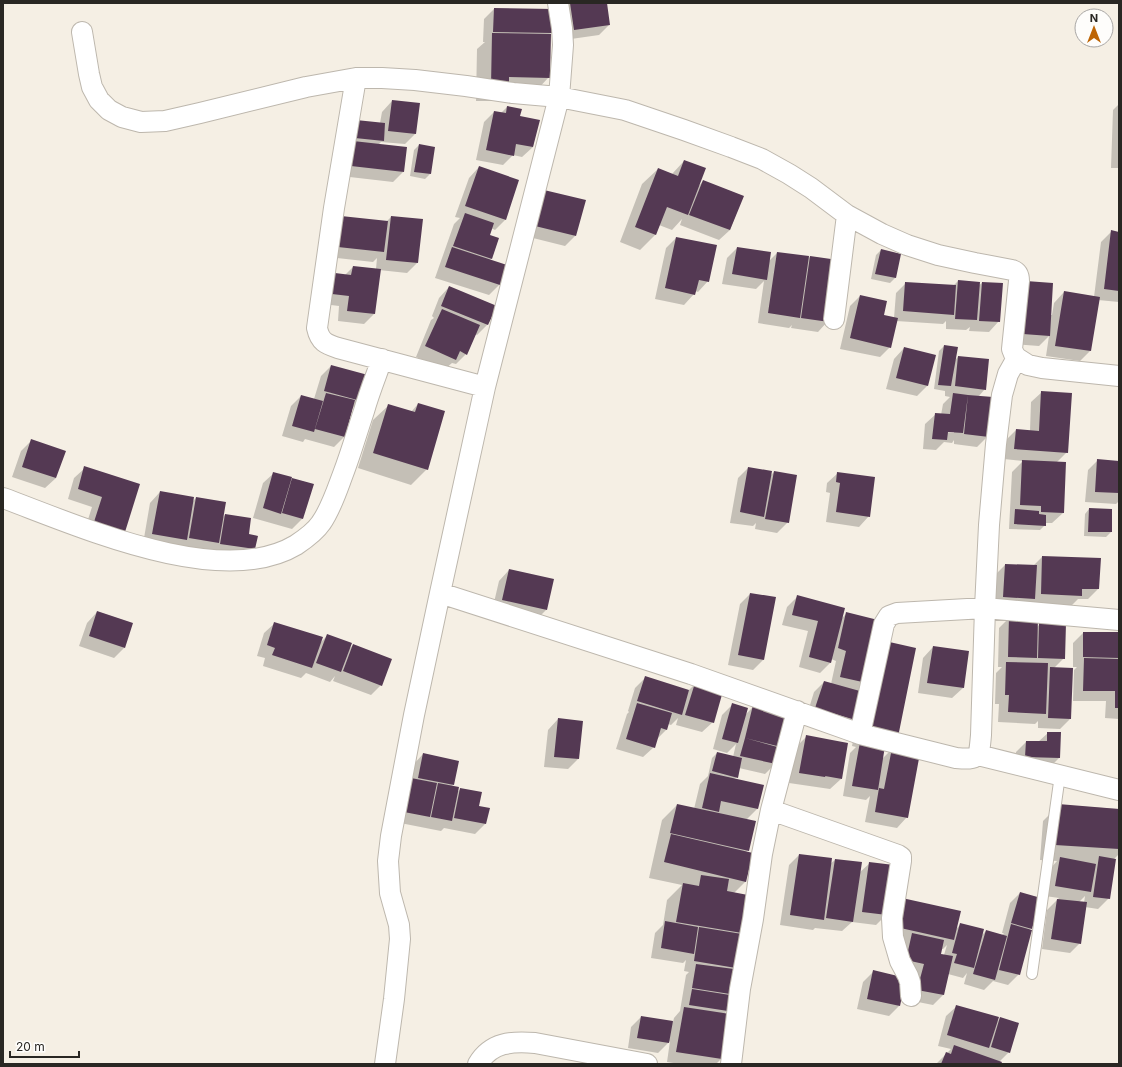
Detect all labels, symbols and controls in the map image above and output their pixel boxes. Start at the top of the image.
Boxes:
north arrow [1074,8,1114,48]
text: N [1090,11,1098,25]
scale bar [10,1033,79,1059]
text: 20 m [16,1039,45,1054]

